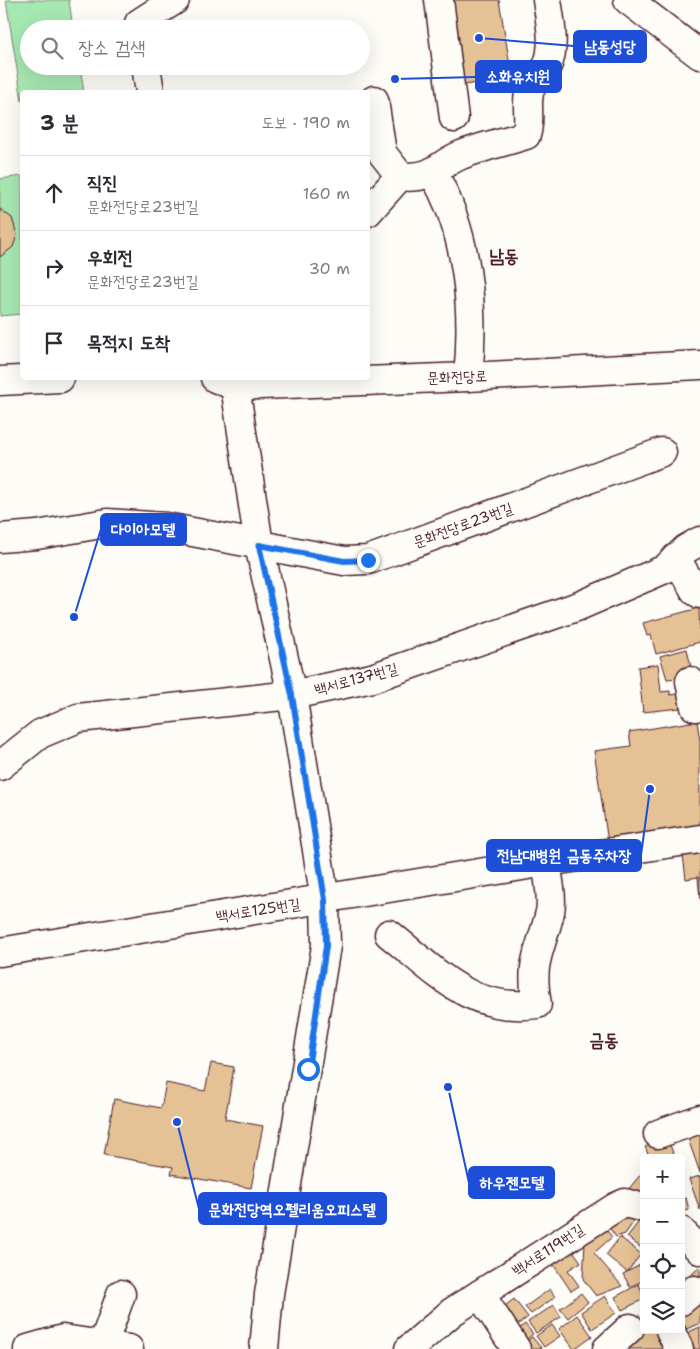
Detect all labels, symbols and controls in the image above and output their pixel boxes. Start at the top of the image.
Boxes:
search box [20,20,370,75]
callout: 남동성당 [574,31,646,62]
icon: search [38,34,66,62]
text: 장소 검색 [78,35,146,60]
text: 남동성당 [584,36,636,57]
callout: 소화유치원 [476,61,561,92]
text: 소화유치원 [486,66,550,87]
text: 3 분 [40,109,79,137]
text: 도보 · 190 m [261,112,350,133]
text: 직진 [87,170,118,195]
icon: ahead [40,179,68,207]
text: 160 m [303,183,350,204]
text: 문화전당로23번길 [87,196,199,217]
district label: 남동 [490,244,518,268]
text: 우회전 [87,245,133,270]
icon: right [40,254,68,282]
text: 30 m [309,258,350,279]
text: 문화전당로23번길 [87,271,199,292]
icon: arrive [40,329,68,357]
text: 목적지 도착 [87,330,170,355]
street label: 문화전당로 [426,366,488,388]
street label: 문화전당로23번길 [410,498,516,552]
callout: 다이아모텔 [101,514,186,545]
text: 다이아모텔 [111,519,176,540]
route end [357,549,380,572]
street label: 백서로137번길 [312,658,400,700]
callout: 전남대병원 금동주차장 [487,840,641,871]
text: 전남대병원 금동주차장 [497,845,631,866]
street label: 백서로125번길 [214,893,302,927]
district label: 금동 [590,1028,618,1052]
route start [297,1058,320,1081]
map controls [640,1154,685,1334]
button: + [640,1154,685,1199]
callout: 하우젠모텔 [469,1167,554,1198]
text: 하우젠모텔 [479,1172,545,1193]
callout: 문화전당역오펠리움오피스텔 [199,1193,386,1224]
text: 문화전당역오펠리움오피스텔 [208,1199,377,1220]
button: − [640,1199,685,1244]
street label: 백서로119번길 [508,1219,588,1281]
button: locate [640,1244,685,1289]
button: layers [640,1289,685,1334]

